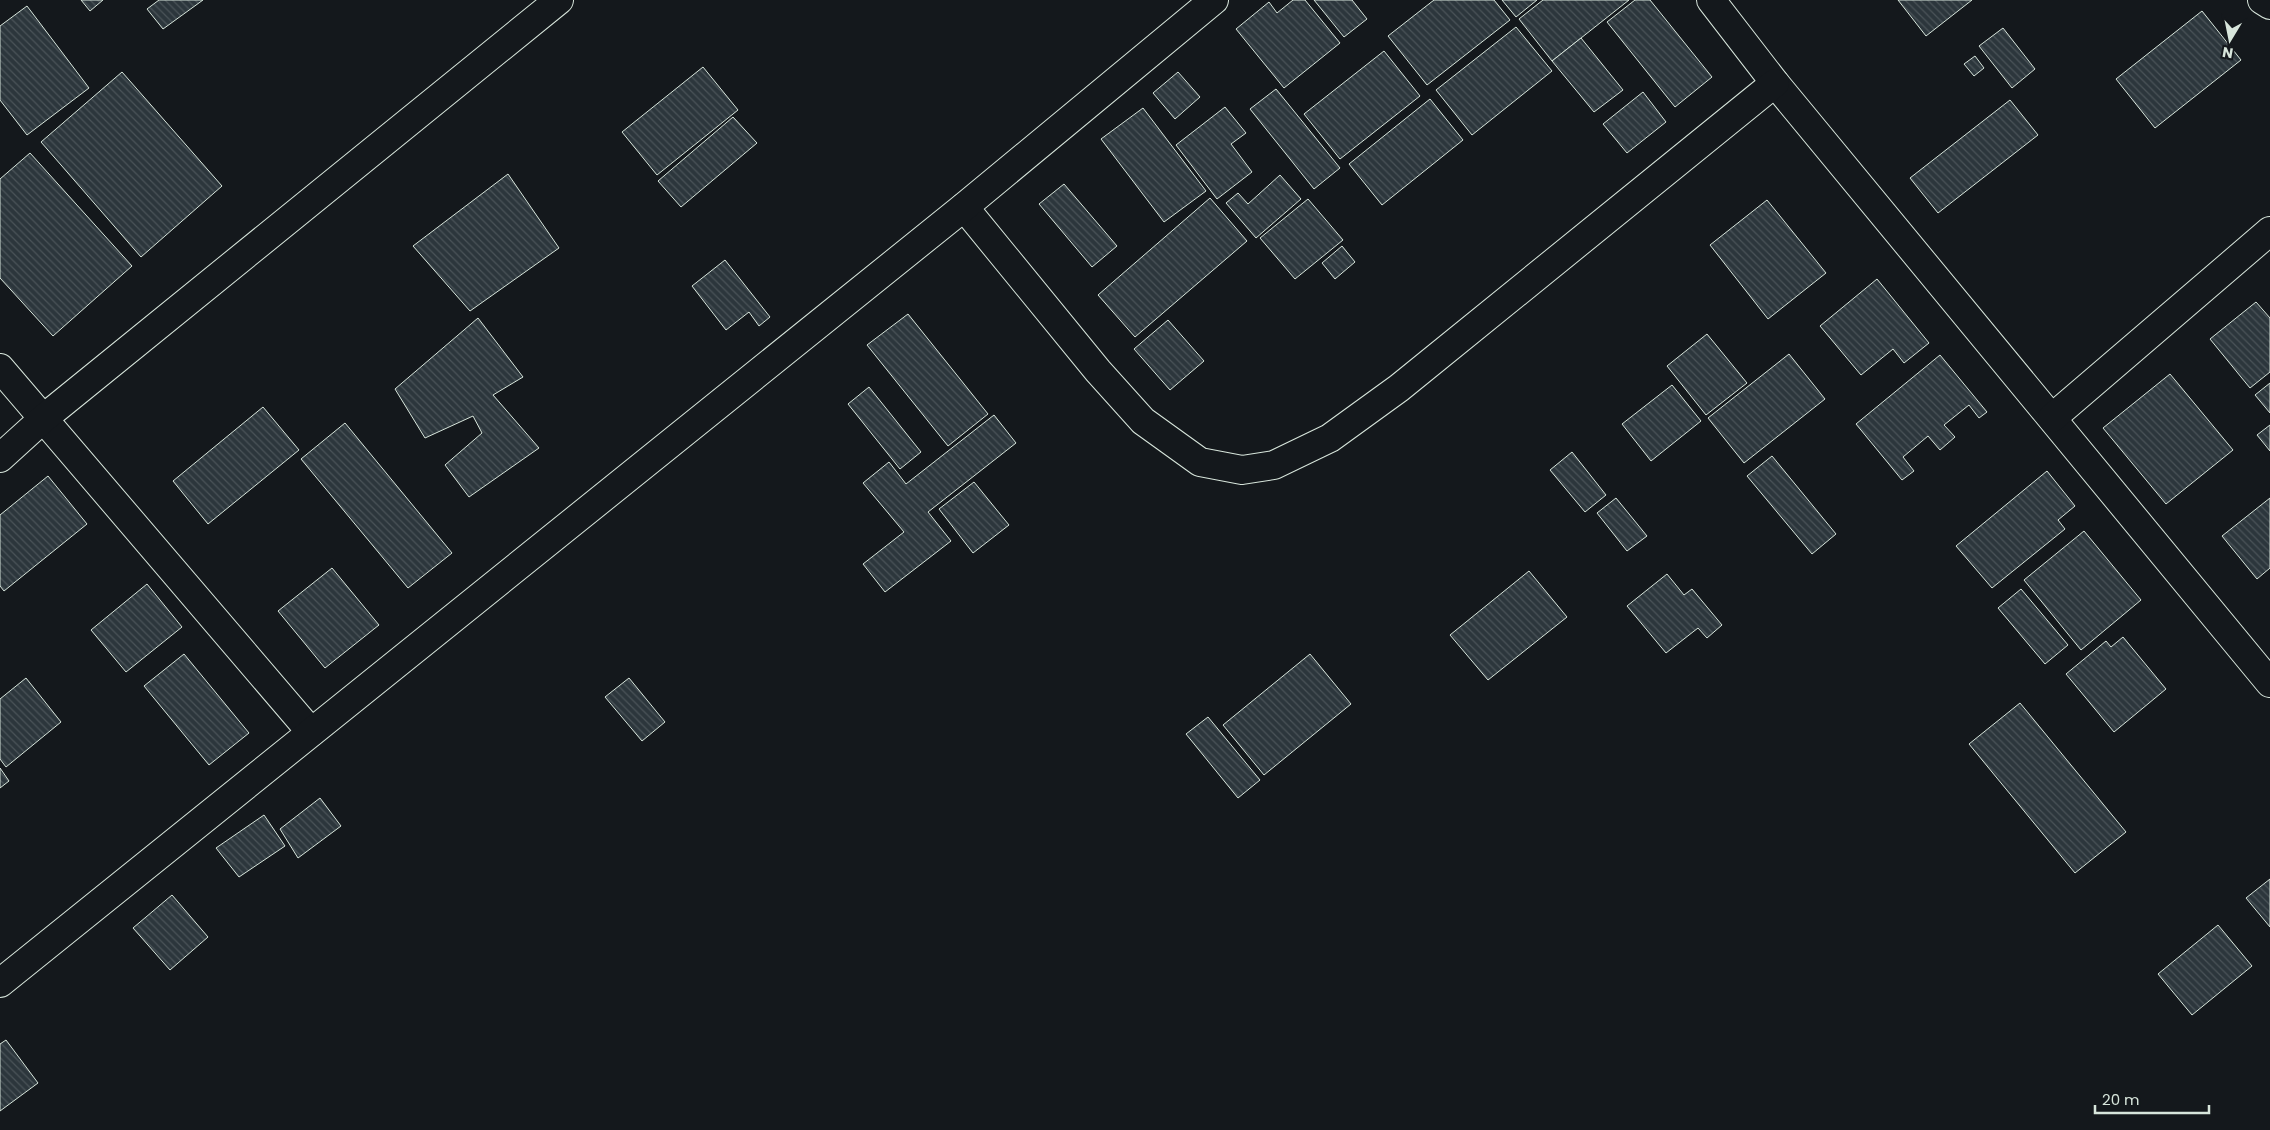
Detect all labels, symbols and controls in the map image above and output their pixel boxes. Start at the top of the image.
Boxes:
north arrow [2205,15,2255,65]
text: N [2221,42,2235,64]
scale bar [2095,1082,2209,1114]
text: 20 m [2102,1089,2140,1110]

